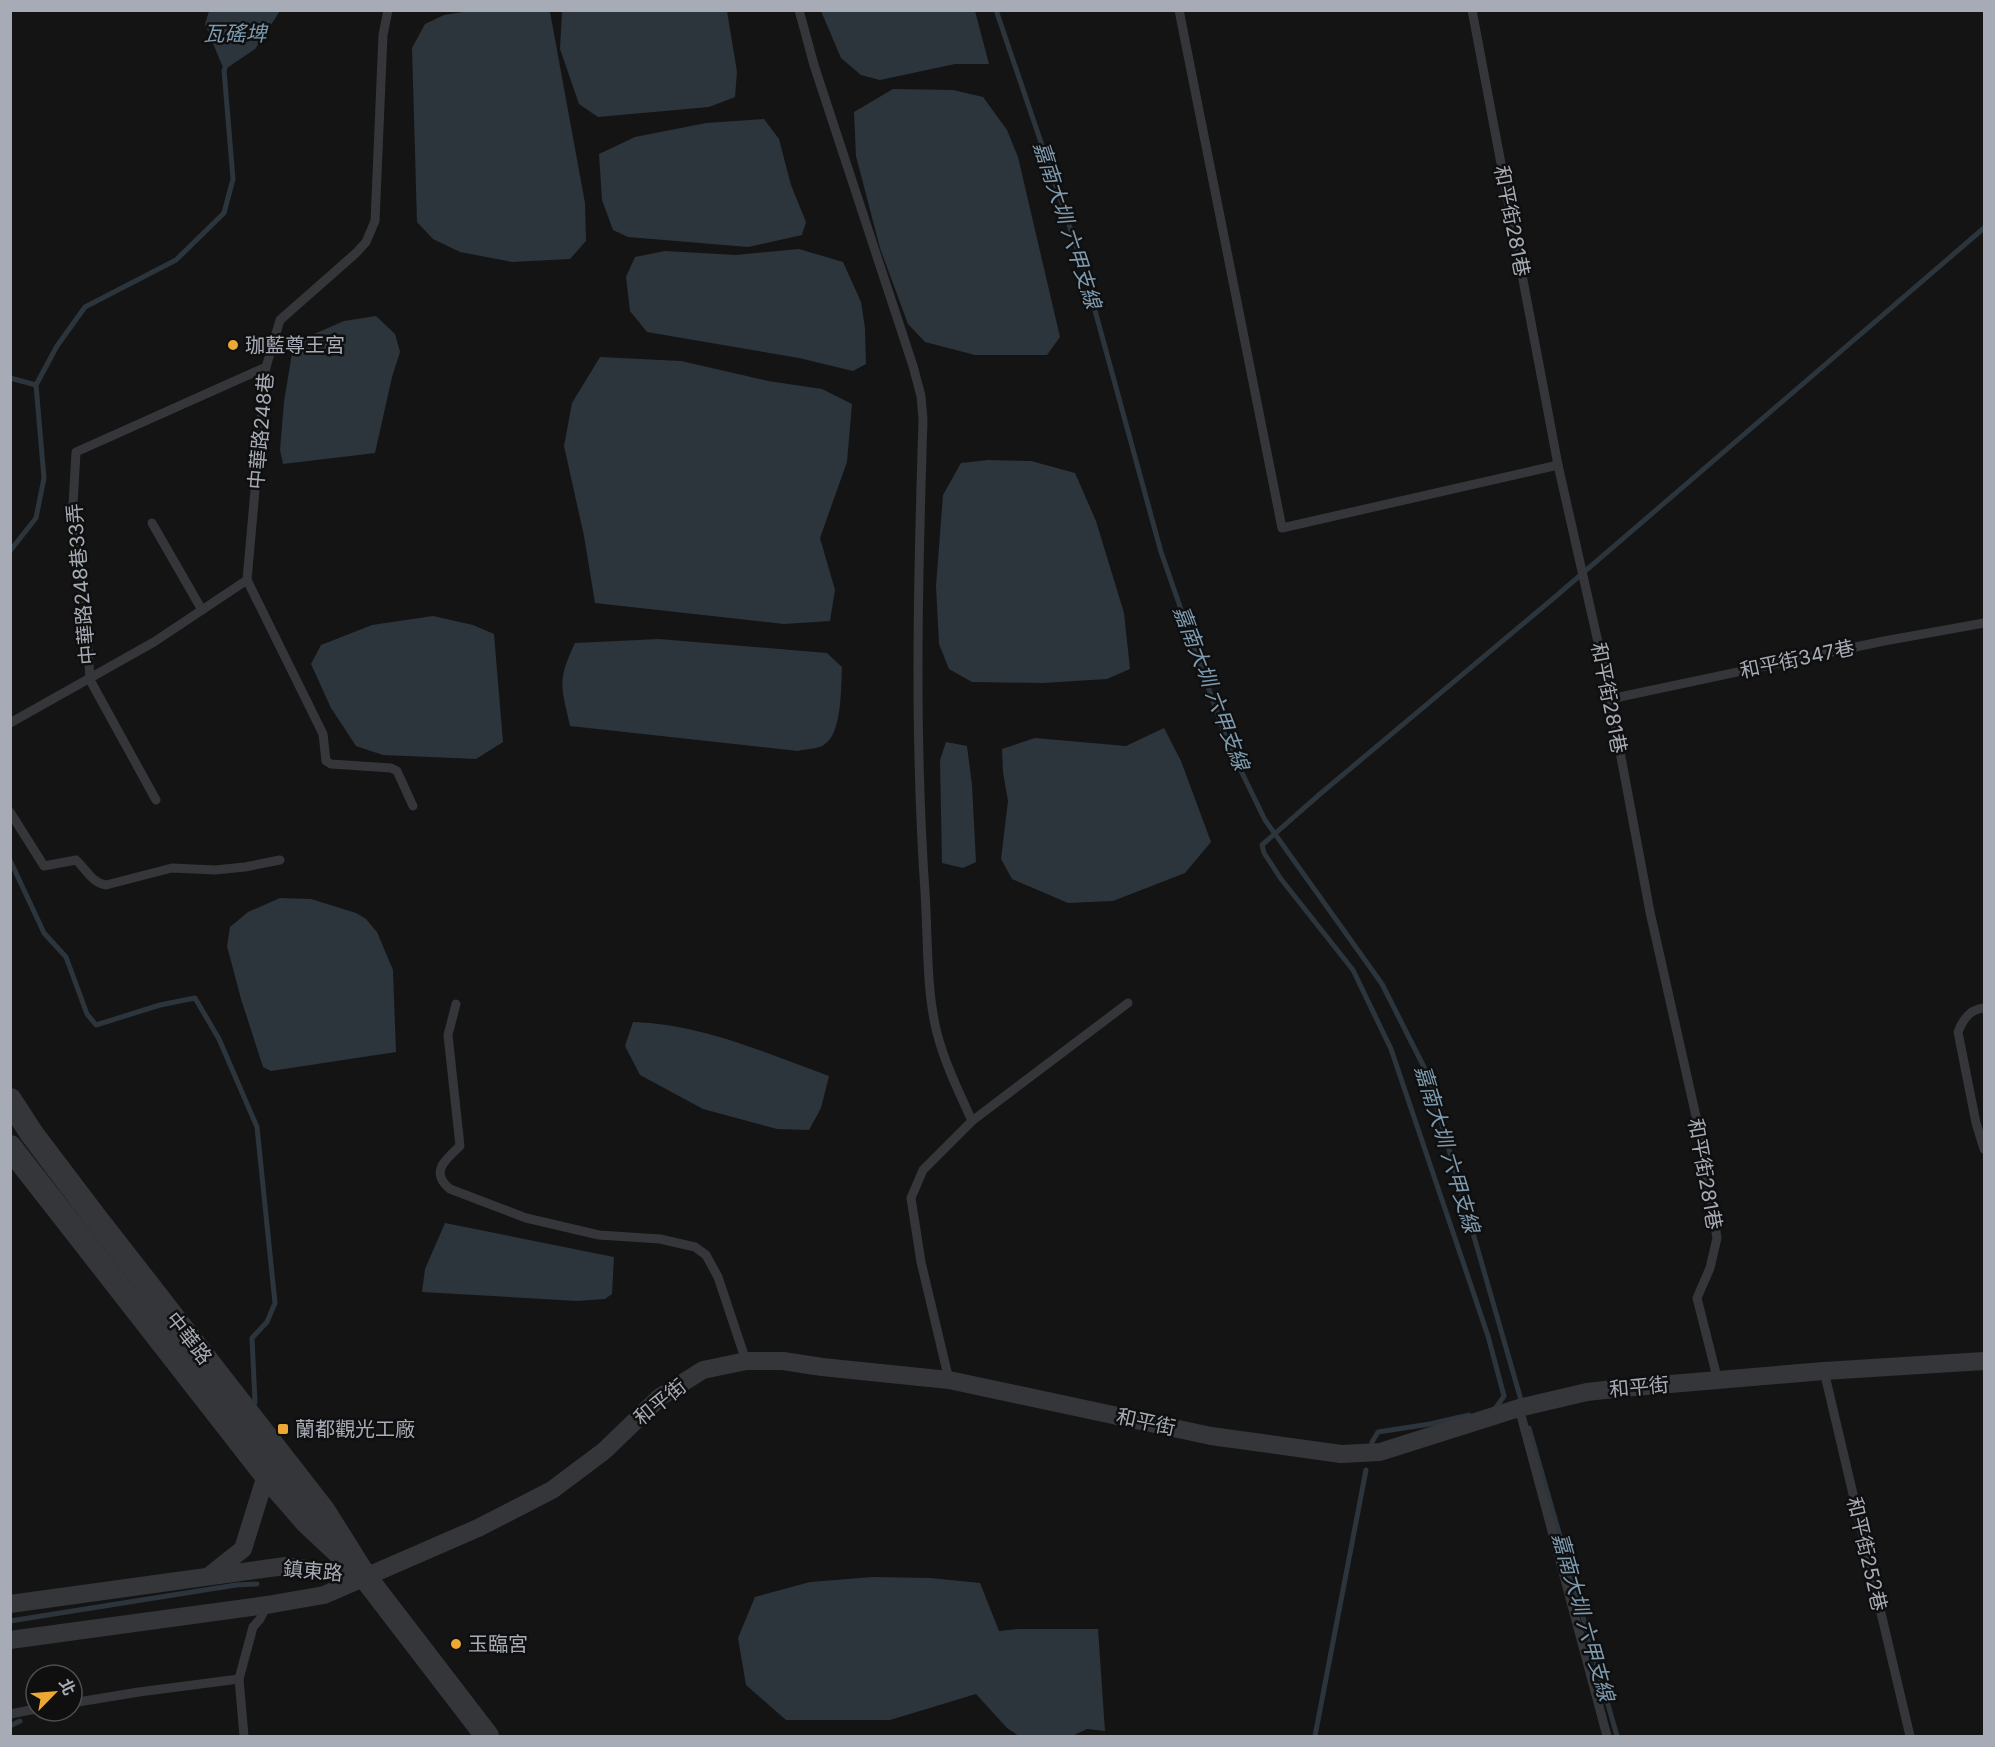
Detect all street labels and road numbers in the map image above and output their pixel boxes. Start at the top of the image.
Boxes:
street label: 和平街281巷 [1489,163,1535,279]
street label: 中華路248巷 [244,372,278,490]
street label: 中華路248巷33弄 [62,502,100,666]
street label: 和平街347巷 [1737,635,1857,683]
street label: 和平街281巷 [1586,640,1632,756]
street label: 和平街281巷 [1683,1116,1727,1232]
street label: 中華路 [161,1307,217,1369]
street label: 和平街 [1608,1372,1670,1402]
street label: 和平街 [629,1374,691,1430]
street label: 和平街 [1114,1404,1178,1440]
street label: 和平街252巷 [1842,1495,1892,1613]
street label: 鎮東路 [282,1556,344,1586]

